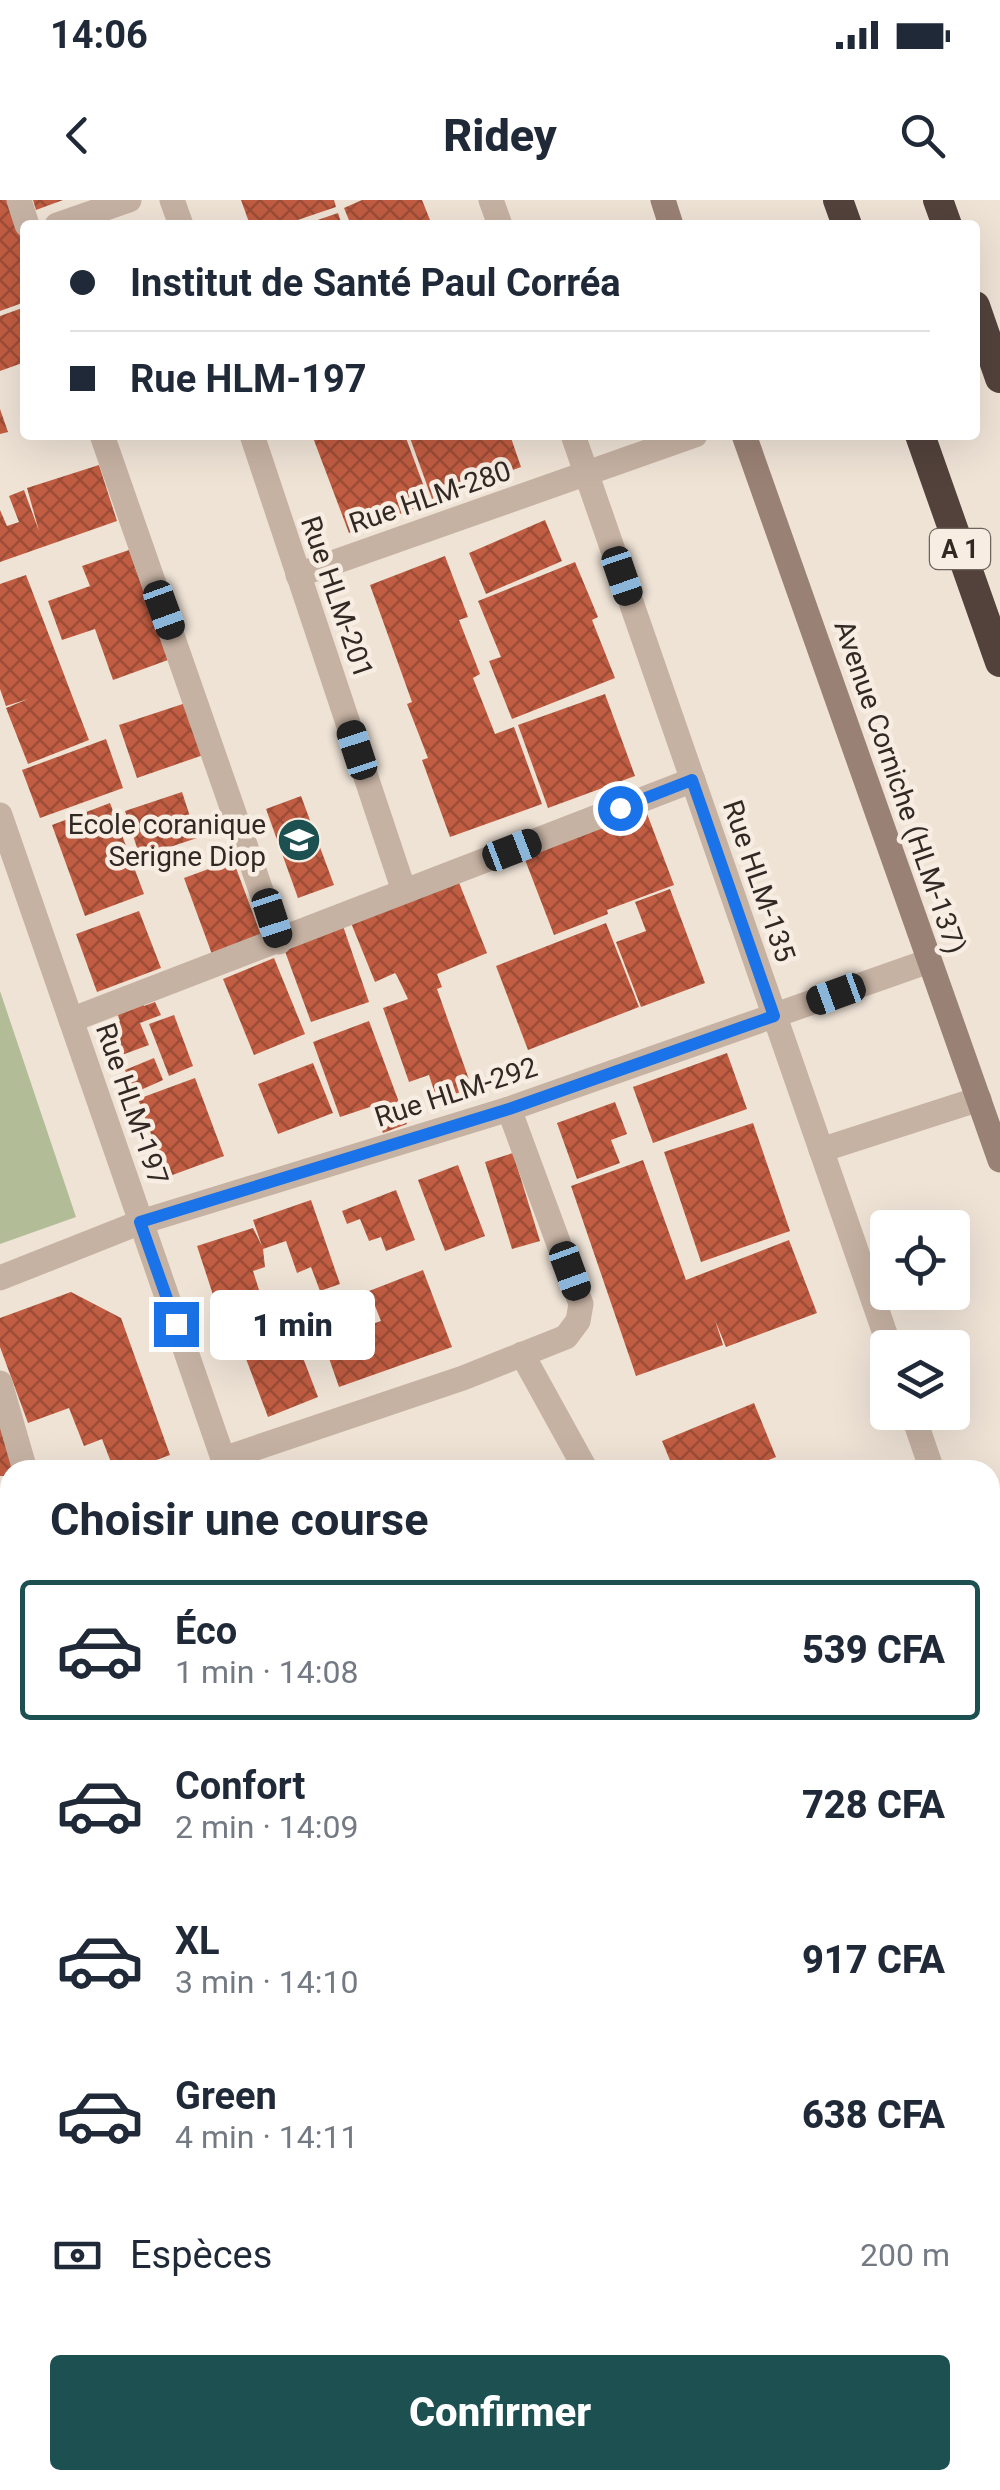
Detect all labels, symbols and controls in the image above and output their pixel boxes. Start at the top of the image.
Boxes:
text: 14:06 [50,13,148,57]
icon: back [50,108,105,163]
icon: search [895,108,950,163]
text: Ridey [443,109,557,162]
text: Institut de Santé Paul Corréa [130,261,621,305]
text: Rue HLM-197 [130,357,367,401]
street label: Rue HLM-280 [345,454,515,540]
street label: Rue HLM-201 [294,512,380,682]
road number: A 1 [930,529,990,569]
car [598,543,646,609]
car [140,577,188,643]
street label: Avenue Corniche (HLM-137) [827,616,973,958]
car [333,717,381,783]
route start [598,786,643,831]
street label: Rue HLM-135 [716,796,802,966]
place label: Ecole coranique Serigne Diop [68,808,266,873]
school or university icon: Ecole coranique Serigne Diop [276,817,322,863]
car [479,825,545,875]
car [248,885,296,951]
car [803,970,869,1018]
street label: Rue HLM-197 [89,1019,175,1189]
street label: Rue HLM-292 [371,1050,541,1134]
map controls [870,1210,970,1430]
button: locate [870,1210,970,1310]
car [546,1238,594,1304]
callout: 1 min [211,1289,376,1359]
route end [154,1302,199,1347]
text: 1 min [252,1306,333,1344]
button: layers [870,1330,970,1430]
text: Choisir une course [50,1493,429,1546]
icon: car [55,1605,145,1695]
text: Éco [175,1609,237,1653]
text: 539 CFA [802,1628,945,1672]
text: 1 min · 14:08 [175,1653,358,1691]
icon: car [55,1760,145,1850]
text: Confort [175,1764,305,1808]
text: 728 CFA [802,1783,945,1827]
text: 2 min · 14:09 [175,1808,358,1846]
icon: car [55,1915,145,2005]
text: XL [175,1919,220,1963]
text: 917 CFA [802,1938,945,1982]
text: 3 min · 14:10 [175,1963,358,2001]
icon: car [55,2070,145,2160]
text: Green [175,2074,277,2118]
text: 638 CFA [802,2093,945,2137]
text: 4 min · 14:11 [175,2118,358,2156]
icon: cash [50,2228,105,2283]
text: Espèces [130,2233,272,2277]
text: 200 m [860,2236,950,2274]
button: Confirmer [50,2355,950,2470]

